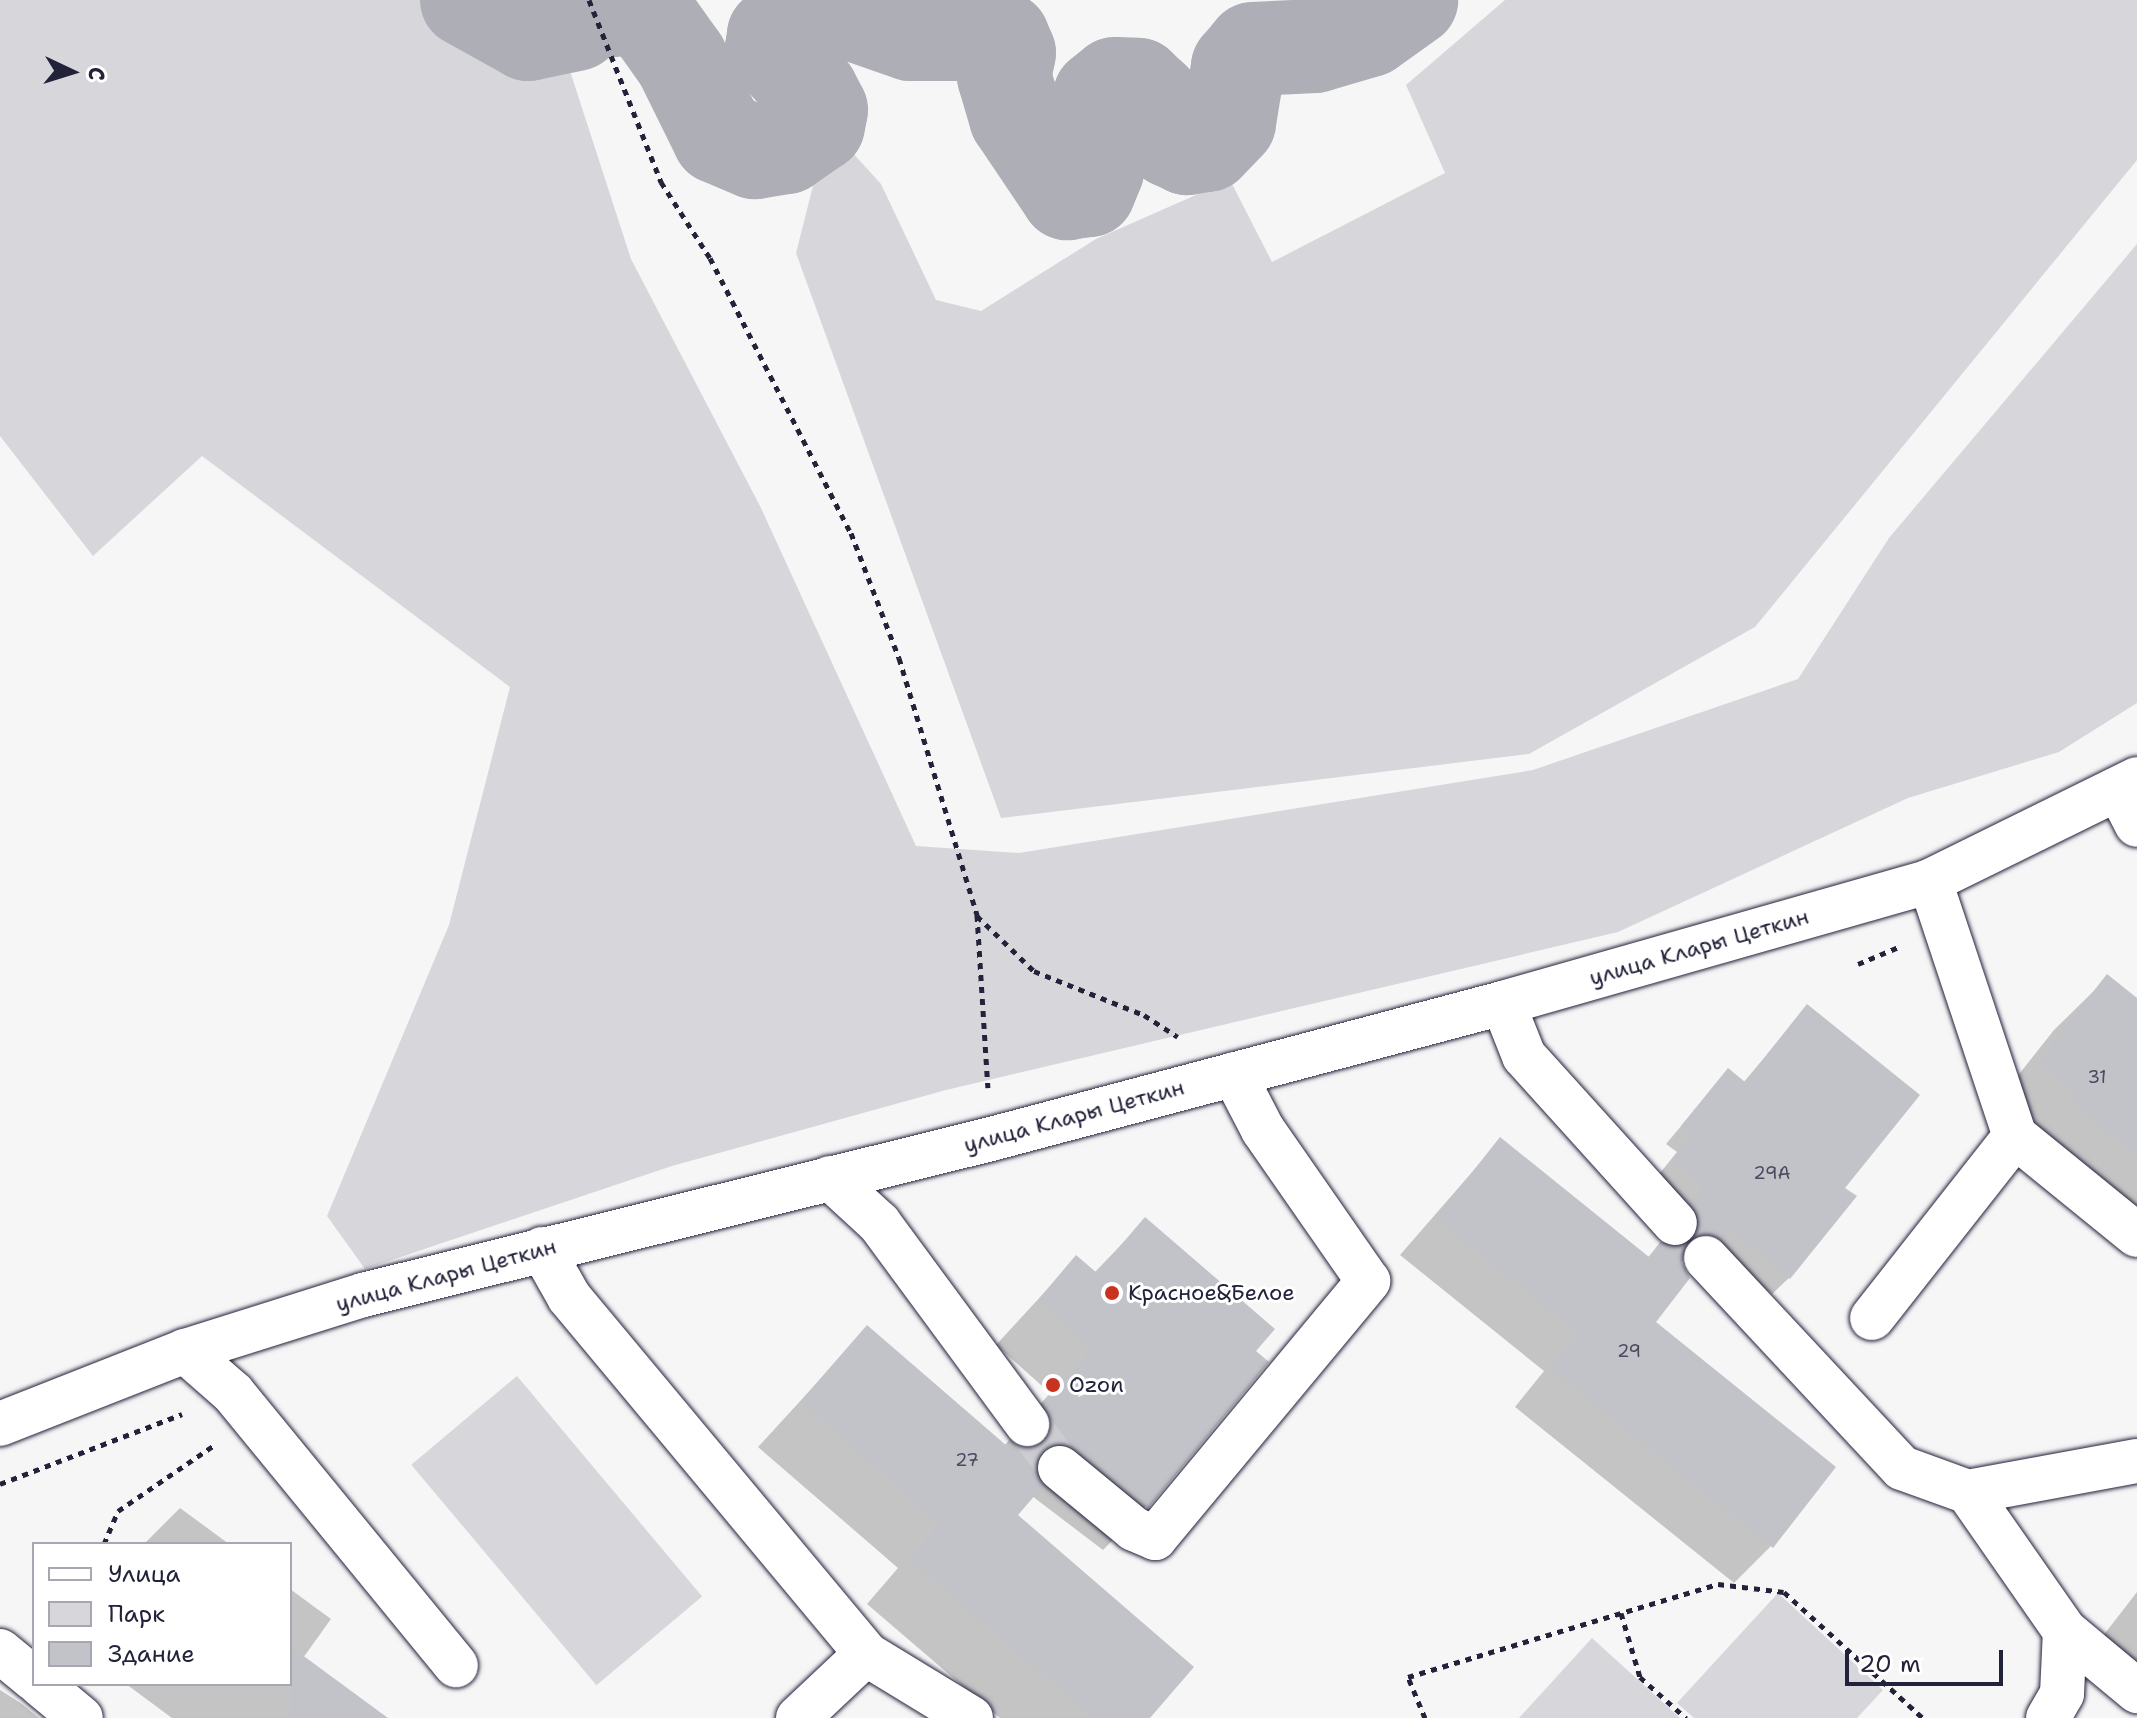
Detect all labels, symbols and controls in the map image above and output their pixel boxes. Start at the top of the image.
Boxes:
north arrow [32,32,112,112]
text: С [82,66,111,81]
street label: улица Клары Цеткин [1586,903,1812,991]
house number: 31 [2087,1066,2107,1088]
street label: улица Клары Цеткин [961,1074,1187,1158]
house number: 29А [1753,1162,1791,1184]
street label: улица Клары Цеткин [333,1233,559,1317]
place label: Красное&Белое [1128,1280,1295,1306]
marker: Красное&Белое [1103,1284,1121,1302]
house number: 29 [1617,1340,1641,1362]
place label: Ozon [1069,1372,1124,1398]
marker: Ozon [1044,1376,1062,1394]
house number: 27 [955,1449,979,1471]
legend [32,1542,292,1686]
text: Улица [108,1558,181,1590]
text: Парк [108,1598,165,1630]
scale bar [1849,1634,2007,1684]
text: Здание [108,1638,195,1670]
text: 20 m [1859,1648,1921,1680]

